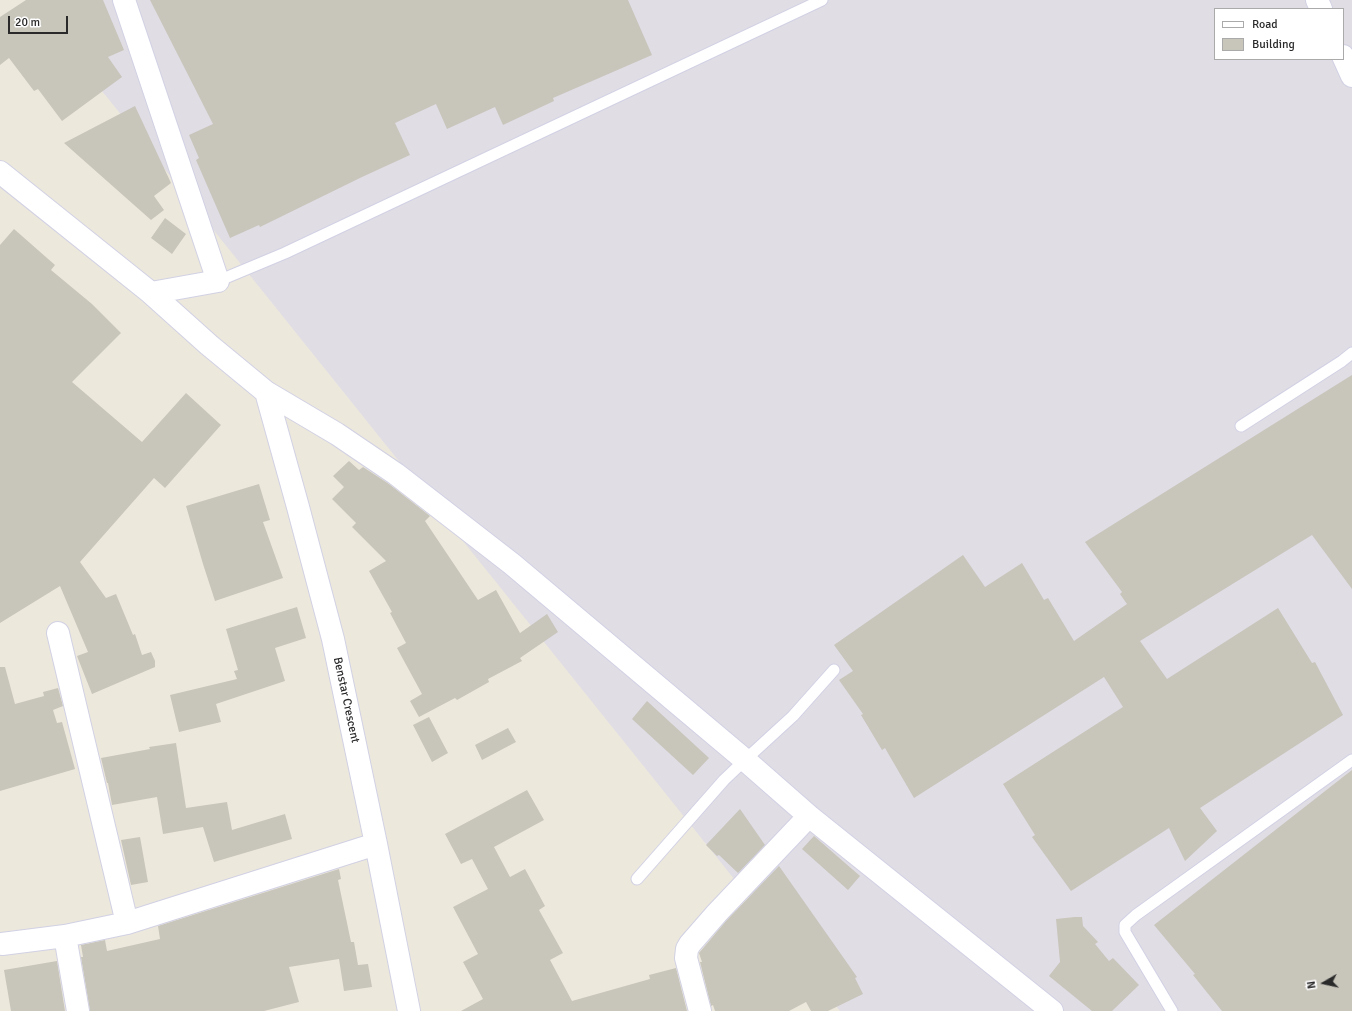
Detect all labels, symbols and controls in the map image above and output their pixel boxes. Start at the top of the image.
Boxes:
scale bar [10,8,70,34]
legend [1214,8,1344,60]
text: 20 m [15,15,40,30]
text: Road [1252,17,1278,32]
text: Building [1252,37,1295,52]
street label: Benstar Crescent [330,656,362,744]
north arrow [1304,963,1344,1003]
text: N [1305,980,1319,990]

